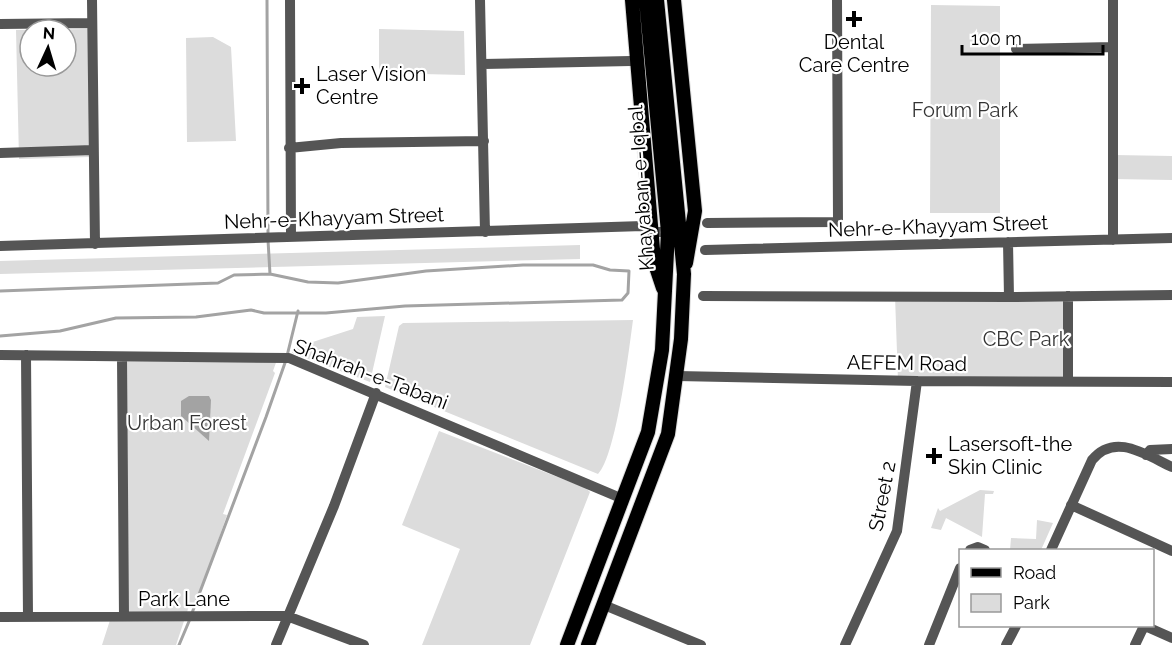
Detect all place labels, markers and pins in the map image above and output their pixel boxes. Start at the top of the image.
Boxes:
marker: Dental Care Centre [845,10,863,28]
place label: Dental Care Centre [799,30,909,77]
place label: Laser Vision Centre [316,62,426,109]
marker: Laser Vision Centre [293,77,311,95]
place label: Lasersoft-the Skin Clinic [948,432,1072,479]
marker: Lasersoft-the Skin Clinic [925,447,943,465]

